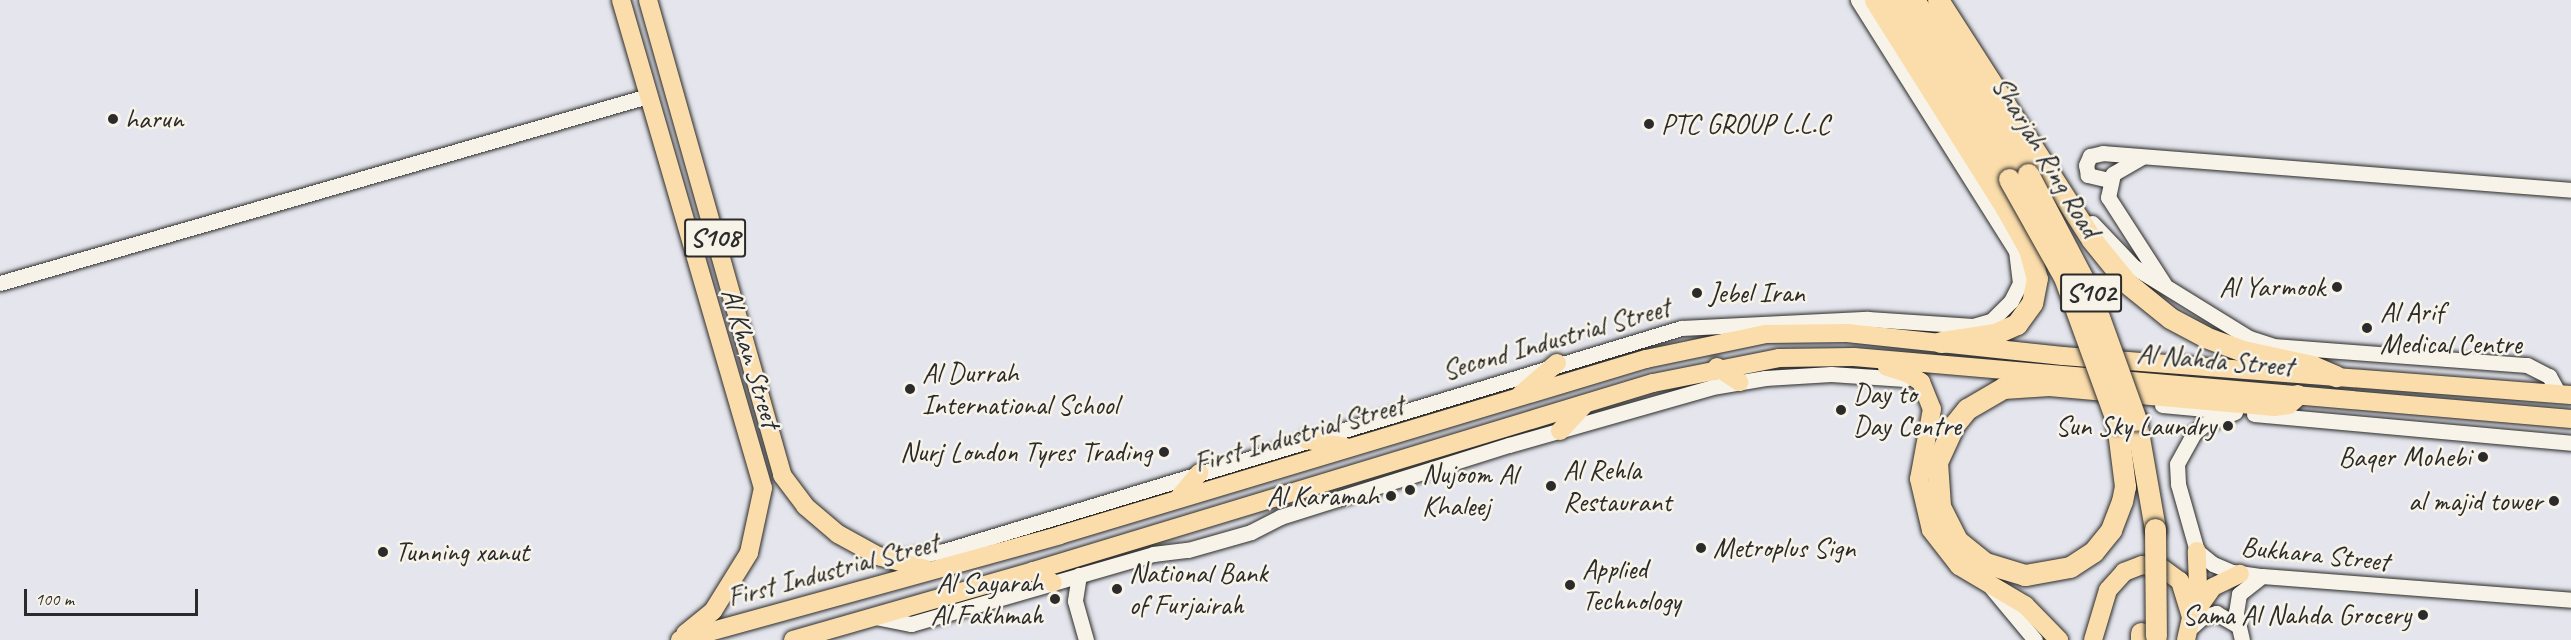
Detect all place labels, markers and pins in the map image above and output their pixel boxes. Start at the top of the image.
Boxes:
place label: harun [125,102,183,136]
place label: PTC GROUP L.L.C [1661,107,1830,141]
marker: harun [106,112,120,126]
marker: PTC GROUP L.L.C [1642,117,1656,131]
place label: Al Yarmook [2218,270,2325,304]
place label: Jebel Iran [1709,276,1805,310]
marker: Al Yarmook [2330,280,2344,294]
marker: Jebel Iran [1690,286,1704,300]
place label: Al Arif Medical Centre [2380,295,2522,361]
marker: Al Arif Medical Centre [2358,319,2376,337]
place label: Al Durrah International School [922,356,1118,422]
place label: Day to Day Centre [1853,377,1961,443]
marker: Al Durrah International School [903,382,917,396]
marker: Day to Day Centre [1834,403,1848,417]
place label: Sun Sky Laundry [2055,409,2216,443]
marker: Sun Sky Laundry [2221,419,2235,433]
place label: Nurj London Tyres Trading [900,435,1152,469]
place label: Baqer Mohebi [2338,440,2471,474]
marker: Nurj London Tyres Trading [1157,445,1171,459]
marker: Baqer Mohebi [2476,450,2490,464]
place label: Al Rehla Restaurant [1563,453,1671,519]
place label: Nujoom Al Khaleej [1422,457,1517,523]
place label: Al Karamah [1266,479,1379,513]
marker: Al Rehla Restaurant [1544,479,1558,493]
marker: Nujoom Al Khaleej [1403,483,1417,497]
place label: al majid tower [2409,484,2542,518]
marker: Al Karamah [1384,489,1398,503]
marker: al majid tower [2547,494,2561,508]
place label: Metroplus Sign [1713,531,1855,565]
place label: Tunning xanut [395,535,529,569]
marker: Metroplus Sign [1694,541,1708,555]
marker: Tunning xanut [376,545,390,559]
place label: Applied Technology [1582,552,1681,618]
place label: National Bank of Furjairah [1129,556,1268,622]
place label: Al Sayarah Al Fakhmah [930,566,1043,632]
marker: Applied Technology [1563,578,1577,592]
marker: National Bank of Furjairah [1110,582,1124,596]
marker: Al Sayarah Al Fakhmah [1048,592,1062,606]
place label: Sama Al Nahda Grocery [2183,598,2411,632]
marker: Sama Al Nahda Grocery [2416,608,2430,622]

